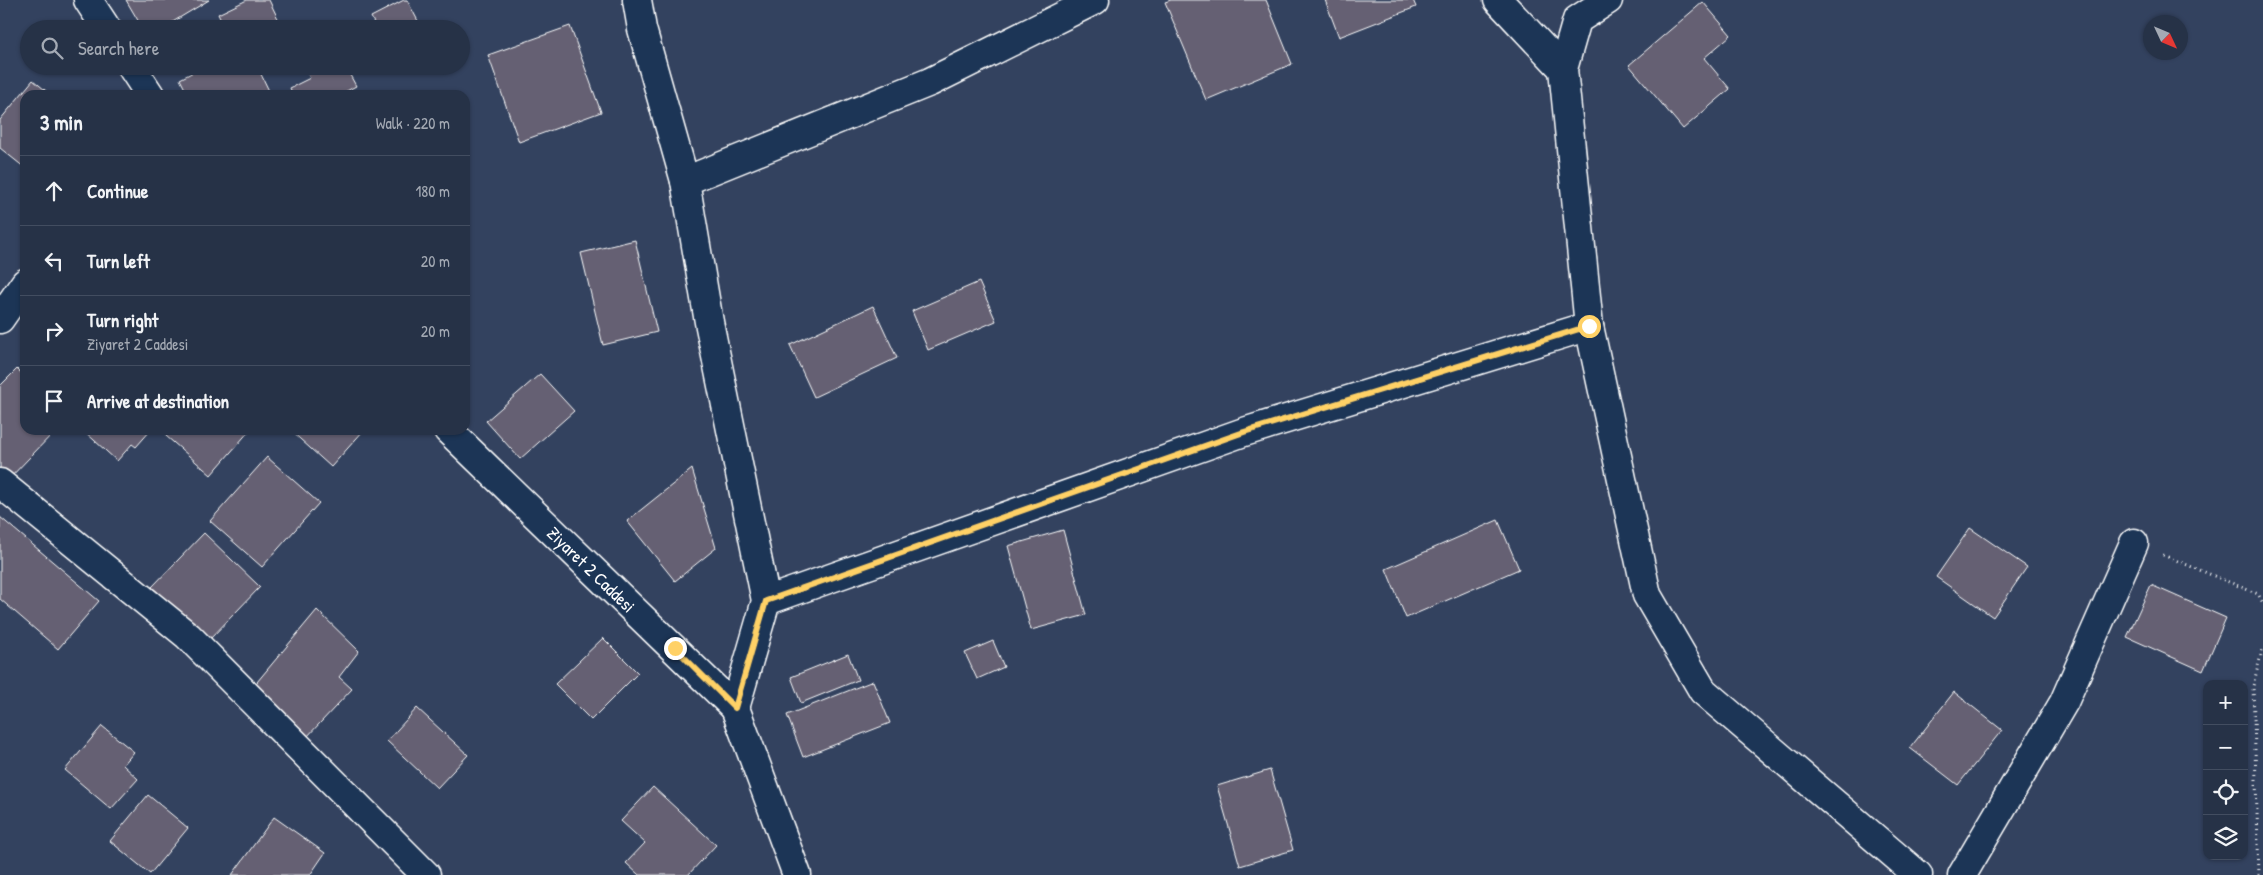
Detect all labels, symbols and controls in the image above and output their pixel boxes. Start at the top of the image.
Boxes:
north arrow [2143,15,2188,60]
search box [20,20,470,75]
icon: search [38,34,66,62]
text: Search here [78,35,159,61]
text: 3 min [40,108,83,137]
text: Walk · 220 m [376,112,450,134]
icon: ahead [40,177,68,205]
text: Continue [87,178,148,204]
text: 180 m [416,180,450,202]
icon: left [40,247,68,275]
text: Turn left [87,248,150,274]
text: 20 m [421,250,450,272]
text: Turn right [87,307,158,333]
route start [1578,315,1601,338]
icon: right [40,317,68,345]
text: 20 m [421,320,450,342]
text: Ziyaret 2 Caddesi [87,333,188,355]
icon: arrive [40,387,68,415]
text: Arrive at destination [87,388,229,414]
street label: Ziyaret 2 Caddesi [542,520,641,618]
route end [664,637,687,660]
map controls [2203,680,2248,860]
button: + [2203,680,2248,725]
button: − [2203,725,2248,770]
button: locate [2203,770,2248,815]
button: layers [2203,815,2248,860]

